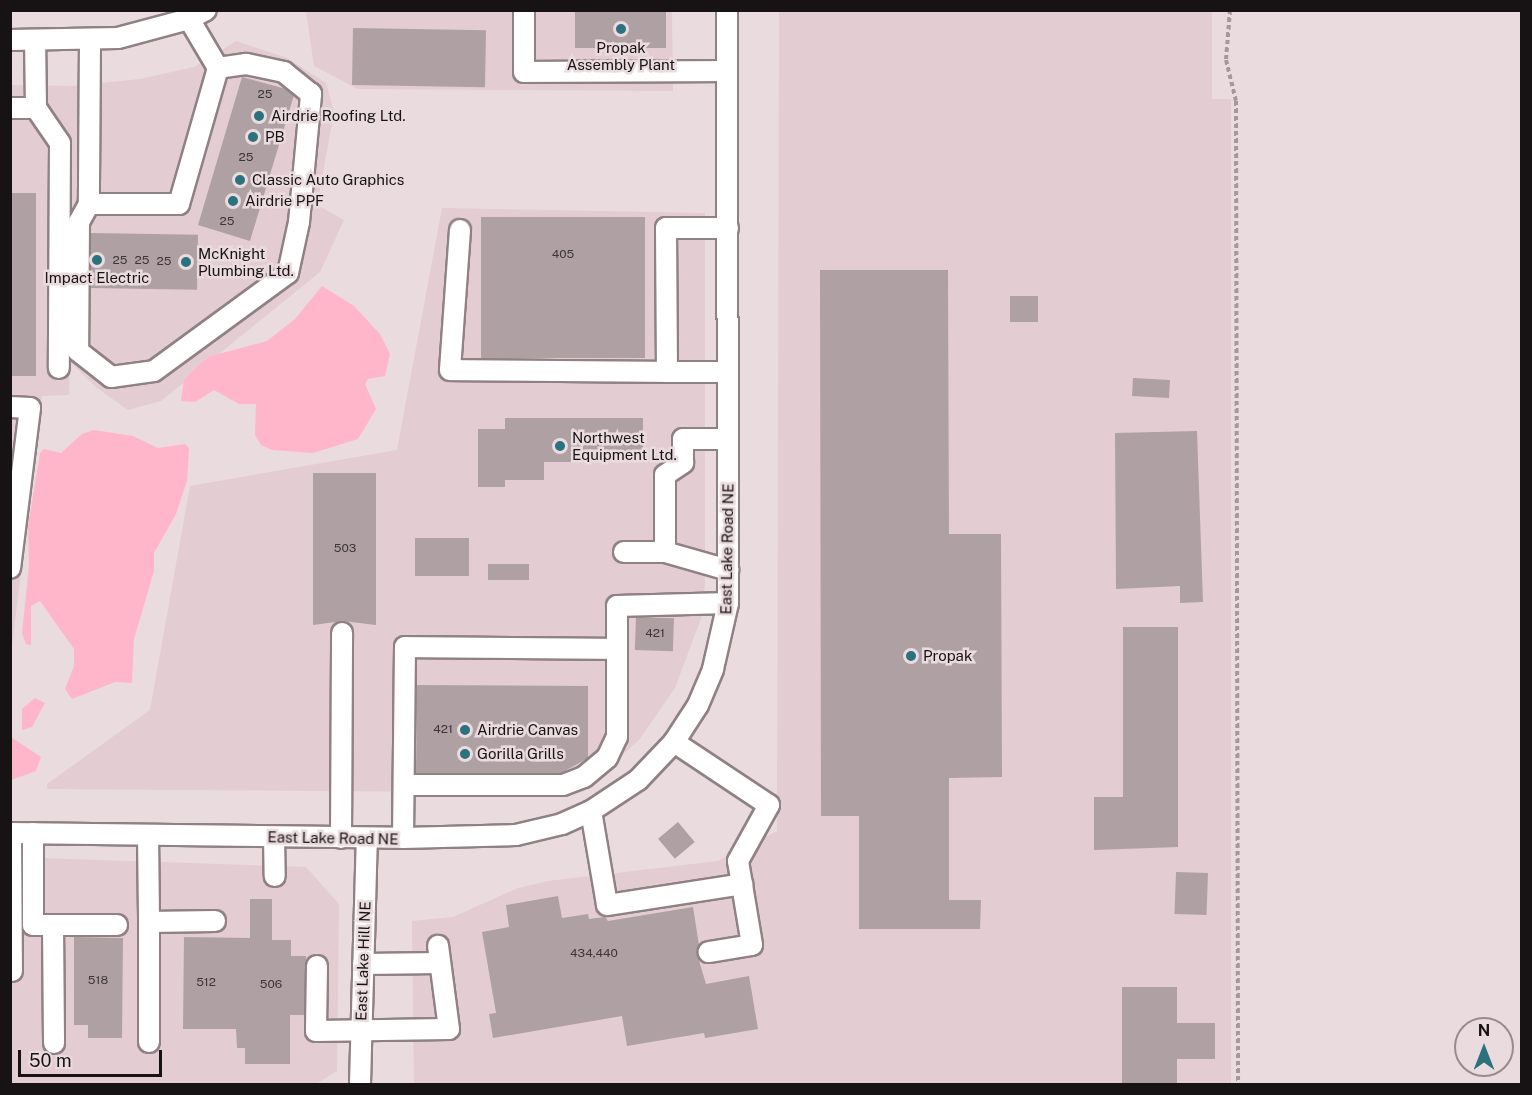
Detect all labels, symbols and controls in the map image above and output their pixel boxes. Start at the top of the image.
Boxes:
marker: Propak Assembly Plant [614,22,628,36]
place label: Propak Assembly Plant [567,38,675,73]
house number: 25 [258,88,272,102]
place label: Airdrie Roofing Ltd. [271,107,406,125]
marker: Airdrie Roofing Ltd. [252,109,266,123]
place label: PB [265,128,285,146]
marker: PB [246,130,260,144]
house number: 25 [239,151,253,165]
place label: Classic Auto Graphics [252,171,405,189]
marker: Classic Auto Graphics [233,173,247,187]
place label: Airdrie PPF [245,192,324,210]
marker: Airdrie PPF [226,194,240,208]
house number: 25 [220,215,234,229]
place label: McKnight Plumbing Ltd. [198,244,294,279]
house number: 405 [552,248,574,262]
marker: Impact Electric [90,253,104,267]
house number: 25 [113,254,127,268]
house number: 25 [135,254,149,268]
house number: 25 [157,255,171,269]
marker: McKnight Plumbing Ltd. [179,255,193,269]
place label: Impact Electric [45,269,149,287]
place label: Northwest Equipment Ltd. [572,428,677,463]
marker: Northwest Equipment Ltd. [553,439,567,453]
street label: East Lake Road NE [717,483,737,615]
house number: 503 [334,542,356,556]
house number: 421 [645,627,665,641]
place label: Propak [923,647,972,665]
marker: Propak [904,649,918,663]
place label: Airdrie Canvas [477,721,578,739]
house number: 421 [433,723,453,737]
marker: Airdrie Canvas [458,723,472,737]
place label: Gorilla Grills [477,745,564,763]
marker: Gorilla Grills [458,747,472,761]
street label: East Lake Road NE [267,828,399,848]
street label: East Lake Hill NE [352,901,374,1021]
house number: 434,440 [570,947,618,961]
house number: 518 [88,974,108,988]
house number: 512 [196,976,216,990]
house number: 506 [260,978,282,992]
north arrow [1454,1017,1514,1077]
text: N [1478,1021,1490,1040]
scale bar [21,1038,165,1076]
text: 50 m [29,1050,72,1071]

